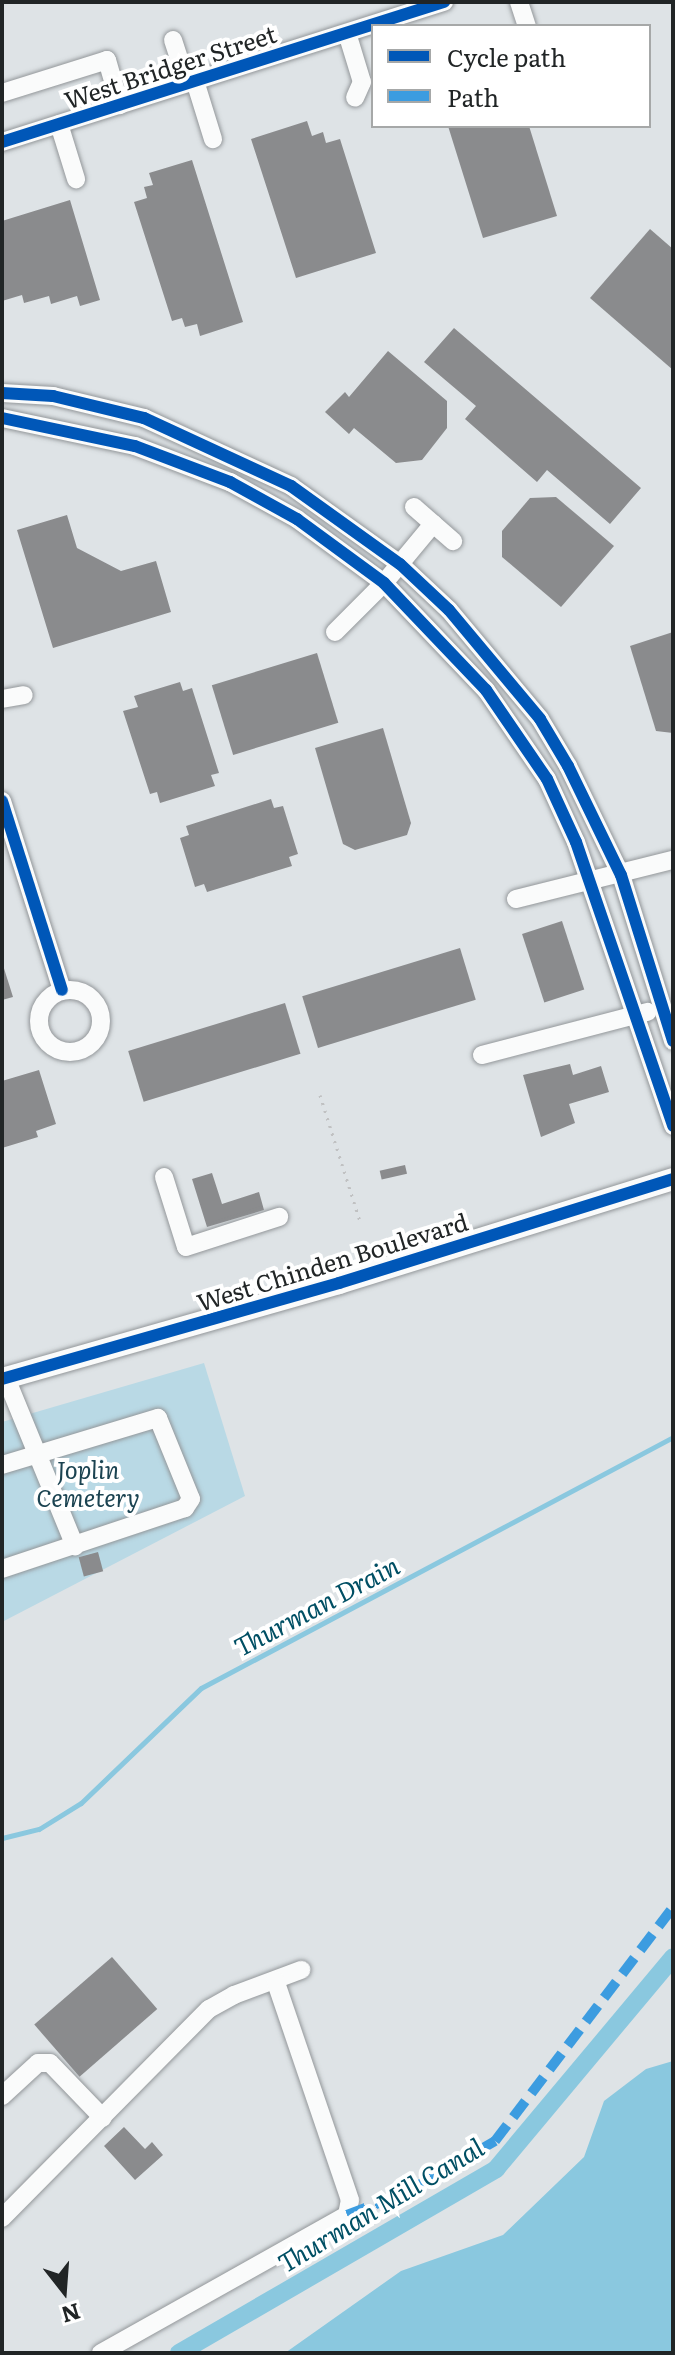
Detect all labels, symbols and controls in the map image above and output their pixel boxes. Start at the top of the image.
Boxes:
street label: West Bridger Street [60,18,280,114]
legend [371,24,651,128]
text: Cycle path [447,39,566,74]
text: Path [447,79,499,114]
street label: West Chinden Boulevard [193,1206,471,1316]
park label: Joplin Cemetery [36,1455,140,1511]
water label: Thurman Drain [228,1548,404,1662]
water label: Thurman Mill Canal [272,2130,488,2278]
north arrow [24,2251,104,2331]
text: N [58,2296,85,2333]

